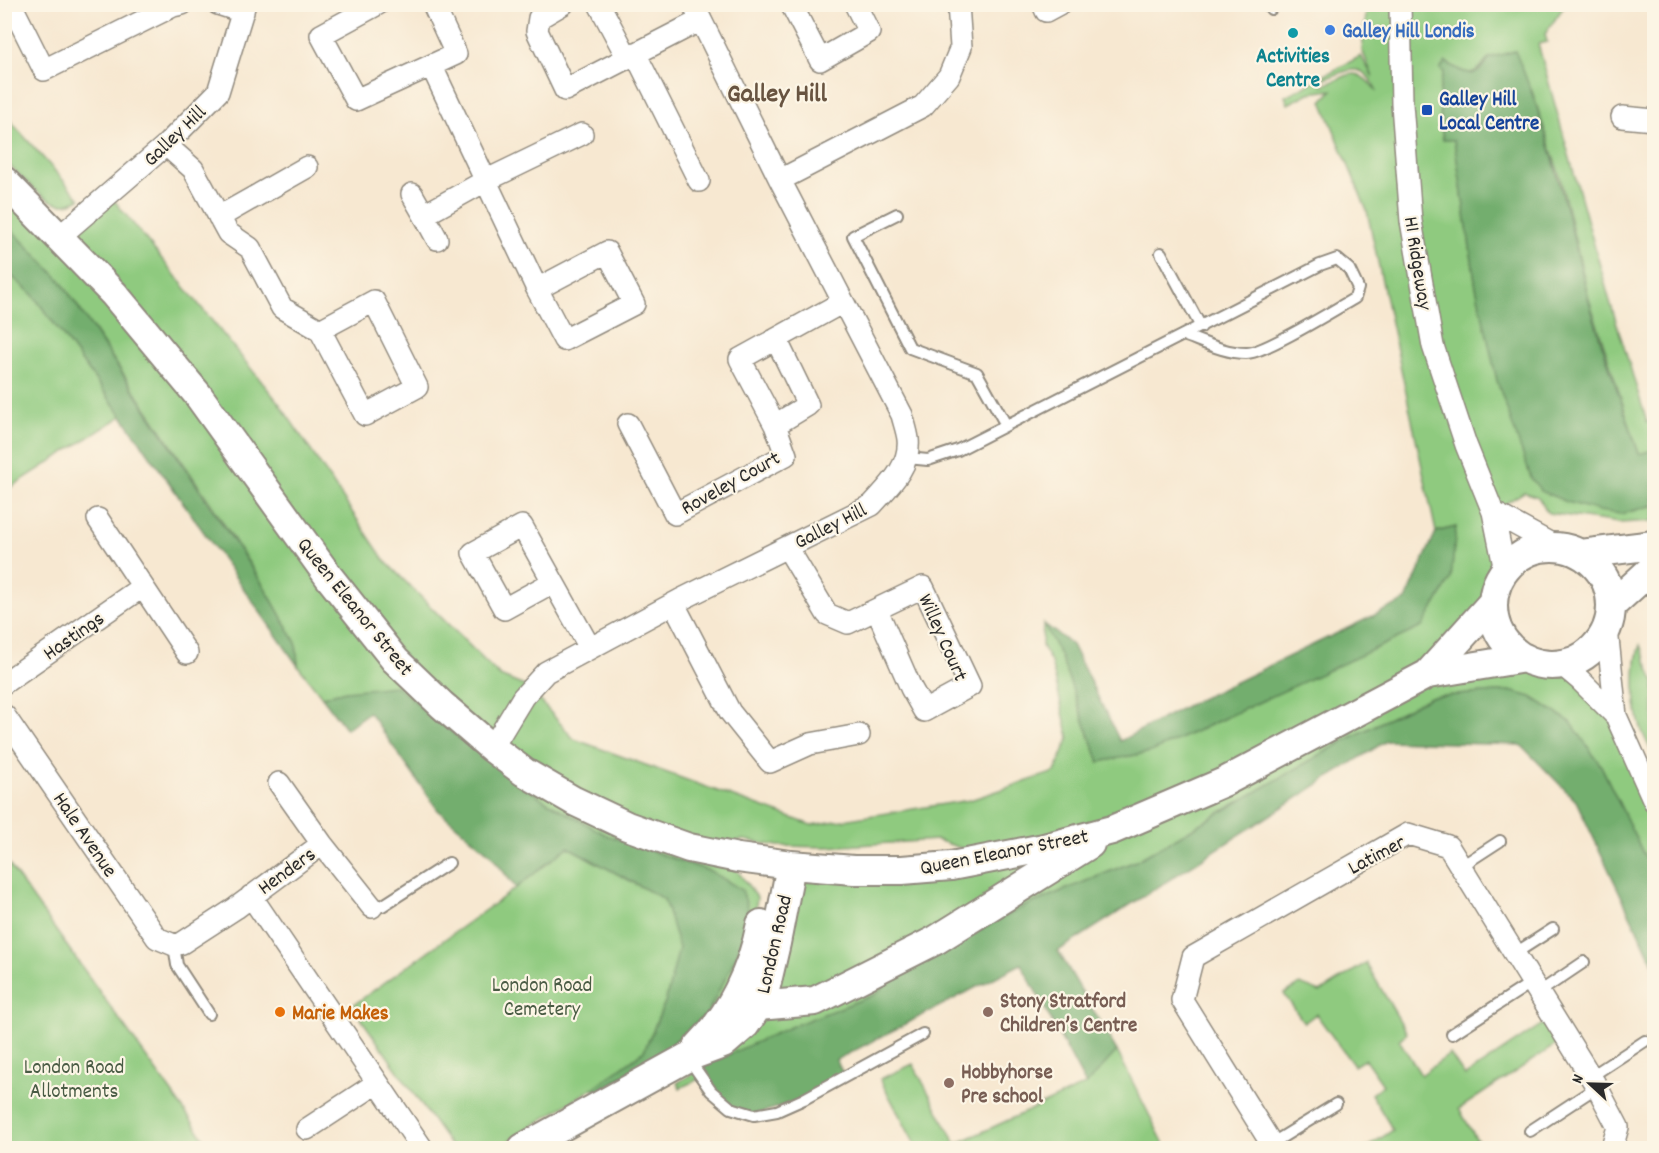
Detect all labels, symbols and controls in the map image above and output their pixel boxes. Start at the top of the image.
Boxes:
place label: Galley Hill Londis [1342,18,1475,48]
marker: Galley Hill Londis [1323,23,1337,37]
marker: Activities Centre [1286,26,1300,40]
place label: Activities Centre [1256,43,1330,97]
district label: Galley Hill [727,76,827,115]
place label: Galley Hill Local Centre [1439,86,1539,140]
street label: Galley Hill [138,99,214,175]
marker: Galley Hill Local Centre [1420,103,1434,117]
street label: H1 Ridgeway [1394,215,1438,313]
street label: Roveley Court [676,445,787,524]
street label: Galley Hill [790,497,873,559]
street label: Queen Eleanor Street [288,532,419,684]
street label: Willey Court [909,590,974,687]
street label: Hastings [38,605,111,669]
street label: Hale Avenue [44,787,123,884]
street label: Queen Eleanor Street [918,823,1091,885]
street label: Latimer [1343,829,1412,884]
street label: Henders [252,841,323,904]
street label: London Road [750,892,802,997]
park label: London Road Cemetery [492,972,592,1026]
place label: Stony Stratford Children’s Centre [1000,988,1137,1042]
place label: Marie Makes [292,1000,389,1030]
marker: Marie Makes [273,1005,287,1019]
marker: Stony Stratford Children’s Centre [981,1005,995,1019]
park label: London Road Allotments [24,1054,124,1108]
north arrow [1560,1054,1620,1114]
place label: Hobbyhorse Pre school [961,1059,1053,1113]
text: N [1566,1071,1591,1087]
marker: Hobbyhorse Pre school [942,1076,956,1090]

